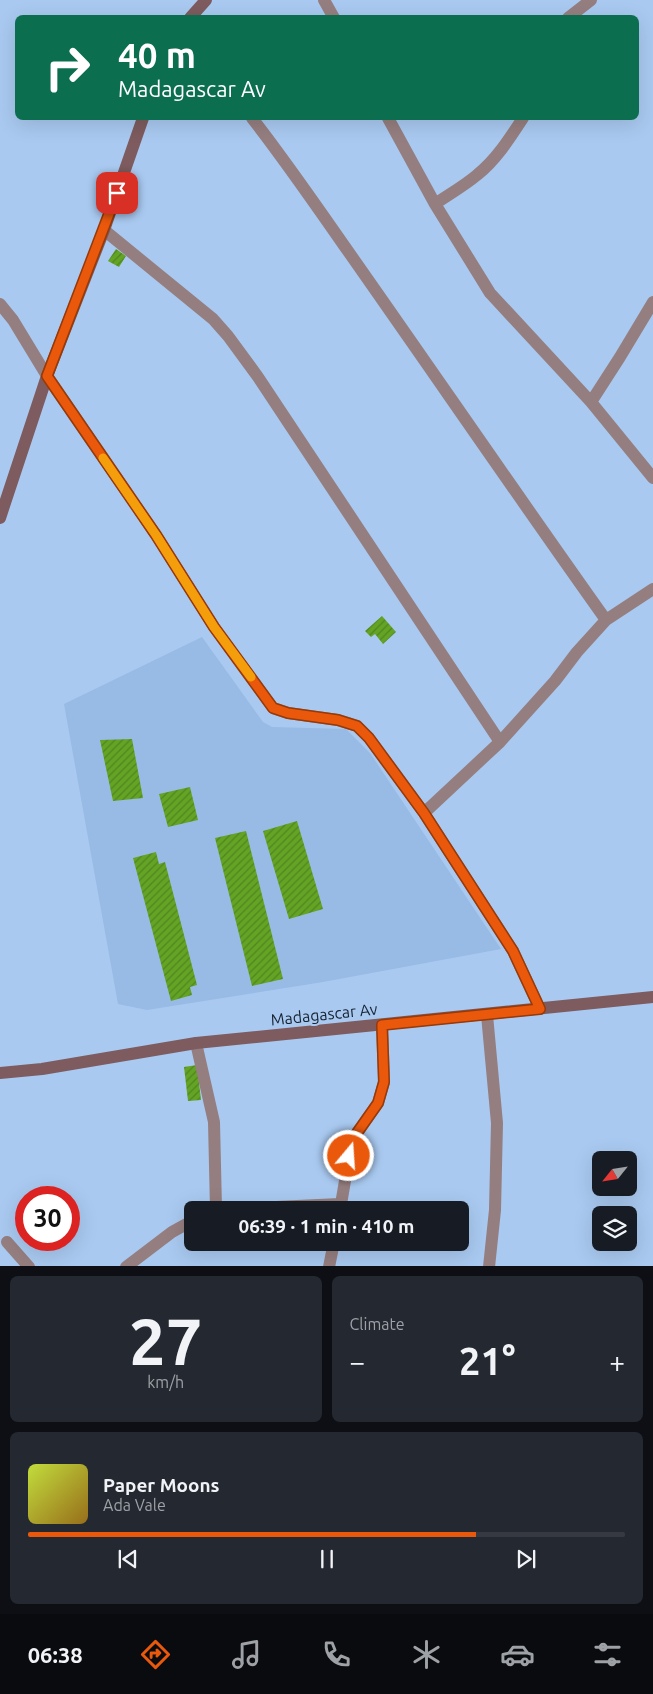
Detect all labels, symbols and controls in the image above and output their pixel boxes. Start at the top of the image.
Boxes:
icon: right [35,35,100,100]
text: 40 m [118,35,196,75]
text: Madagascar Av [118,76,266,101]
pin [96,172,138,214]
icon: arrive [103,179,131,207]
street label: Madagascar Av [270,999,379,1029]
position arrow [322,1129,374,1181]
north arrow [592,1151,638,1196]
map controls [592,1151,637,1251]
speed limit sign: 30 [15,1186,80,1251]
button: layers [592,1206,637,1251]
text: 06:39 · 1 min · 410 m [239,1215,414,1237]
text: 27 [129,1304,202,1377]
text: Climate [350,1315,405,1333]
text: 21° [459,1340,515,1382]
text: − [350,1346,365,1377]
text: + [609,1346,625,1377]
text: km/h [147,1373,184,1391]
text: Paper Moons [103,1474,220,1496]
text: Ada Vale [103,1496,166,1514]
icon: previous [114,1545,142,1573]
icon: pause [313,1545,341,1573]
icon: next [512,1545,540,1573]
icon: directions [138,1637,173,1672]
icon: music [229,1637,264,1672]
icon: phone [319,1637,354,1672]
icon: climate [409,1637,444,1672]
icon: car [500,1637,535,1672]
icon: filters [590,1637,625,1672]
text: 06:38 [28,1642,83,1667]

